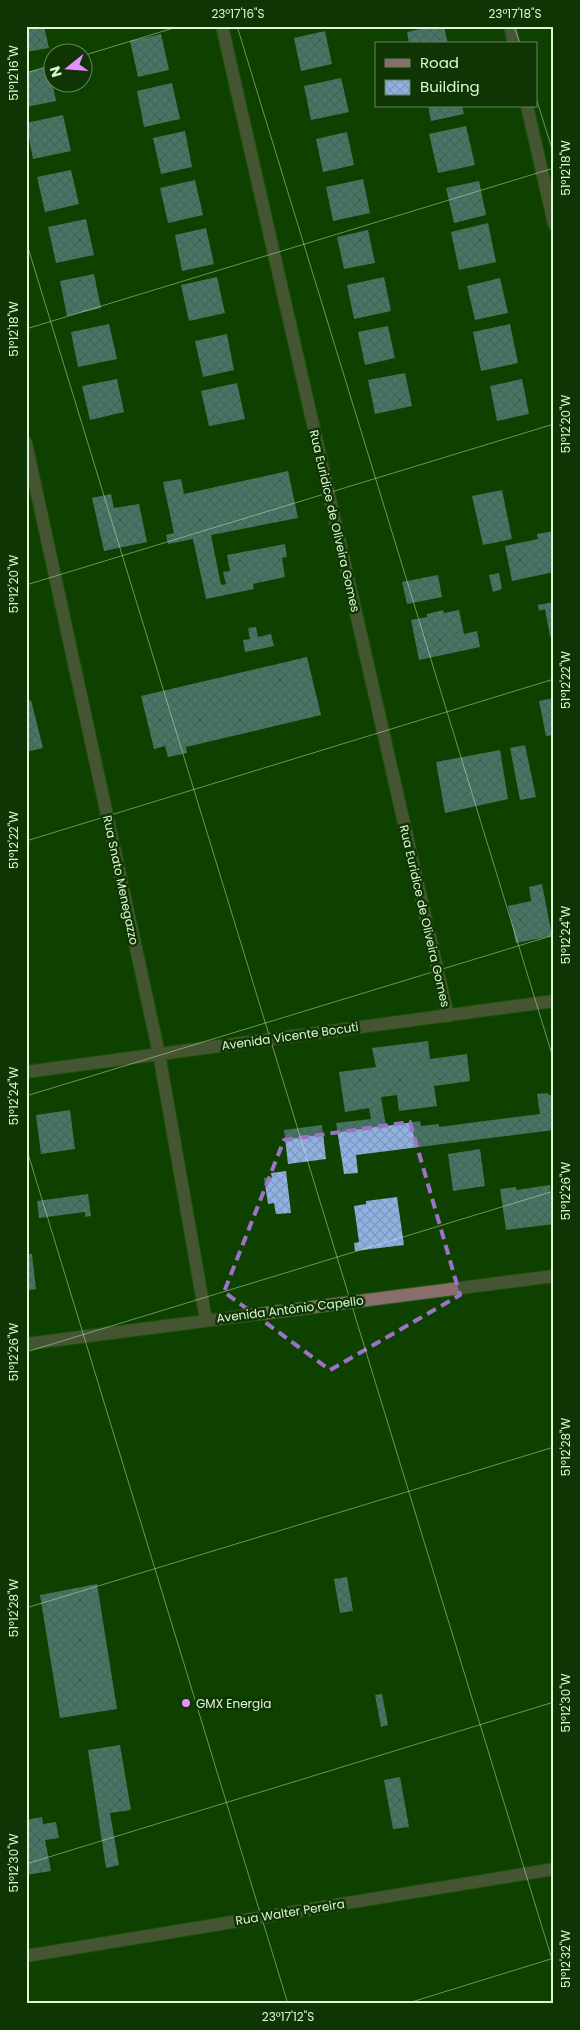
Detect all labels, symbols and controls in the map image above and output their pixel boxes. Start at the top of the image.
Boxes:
text: 23°17'16"S [211,5,265,22]
text: 23°17'18"S [488,5,542,22]
north arrow [42,42,92,92]
legend [375,42,538,108]
text: 51°12'16"W [5,45,22,101]
text: Road [420,52,459,73]
text: N [44,64,67,80]
text: Building [420,76,480,97]
text: 51°12'18"W [557,140,574,196]
text: 51°12'18"W [5,301,22,357]
text: 51°12'20"W [557,394,574,453]
street label: Rua Euridice de Oliveira Gomes [306,428,364,614]
text: 51°12'20"W [5,554,22,613]
text: 51°12'22"W [557,651,574,709]
text: 51°12'22"W [5,811,22,869]
street label: Rua Snato Menegazzo [99,814,143,947]
street label: Rua Euridice de Oliveira Gomes [396,823,454,1009]
text: 51°12'24"W [557,905,574,964]
street label: Avenida Vicente Bocuti [220,1018,360,1054]
text: 51°12'24"W [5,1066,22,1125]
text: 51°12'26"W [557,1161,574,1220]
street label: Avenida Antônio Capello [215,1291,365,1326]
text: 51°12'26"W [5,1322,22,1381]
text: 51°12'28"W [557,1417,574,1476]
text: 51°12'28"W [5,1578,22,1637]
text: 51°12'30"W [557,1673,574,1732]
place label: GMX Energia [196,1695,271,1712]
marker: GMX Energia [180,1697,192,1709]
text: 51°12'30"W [5,1833,22,1892]
street label: Rua Walter Pereira [234,1895,346,1929]
text: 51°12'32"W [557,1930,574,1988]
text: 23°17'12"S [262,2008,314,2025]

